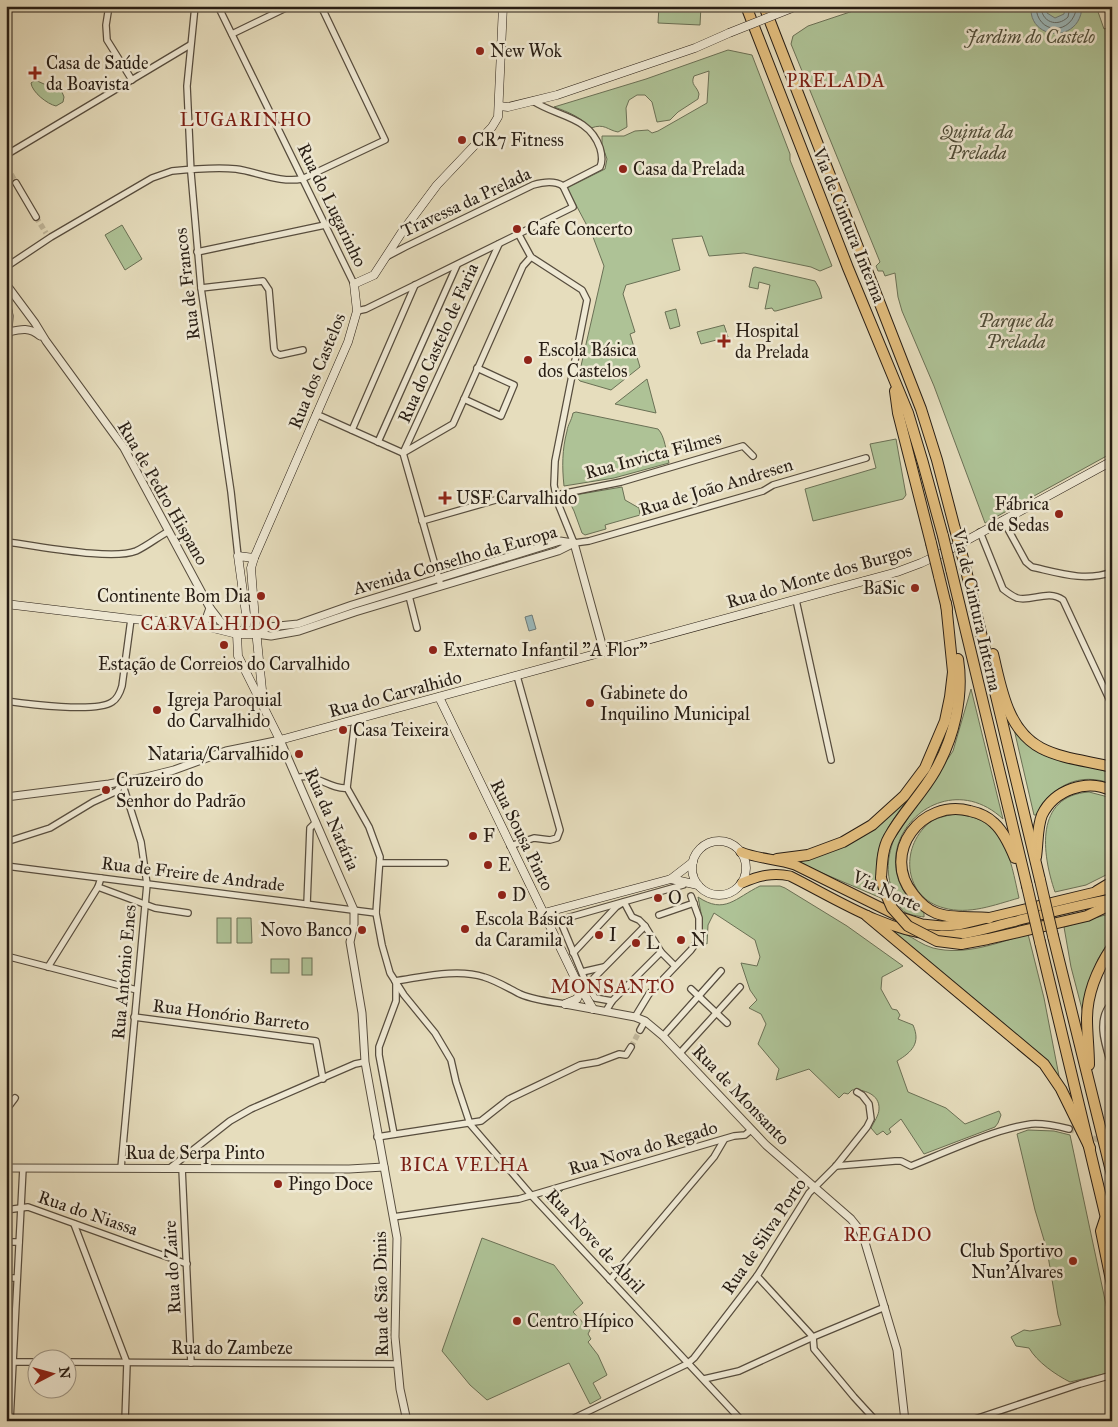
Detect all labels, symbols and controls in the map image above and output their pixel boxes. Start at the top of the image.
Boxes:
park label: Jardim do Castelo [964,26,1095,48]
place label: New Wok [490,40,563,62]
marker: New Wok [474,45,486,57]
place label: Casa de Saúde da Boavista [46,52,148,95]
marker: Casa de Saúde da Boavista [28,66,42,80]
district label: PRELADA [786,69,886,92]
district label: LUGARINHO [180,108,312,131]
park label: Quinta da Prelada [940,121,1014,164]
place label: CR7 Fitness [472,129,564,151]
marker: CR7 Fitness [456,134,468,146]
street label: Rua do Lugarinho [292,139,372,271]
street label: Via de Cintura Interna [807,143,890,306]
place label: Casa da Prelada [633,158,745,180]
street label: Travessa da Prelada [398,162,535,242]
marker: Casa da Prelada [617,163,629,175]
place label: Cafe Concerto [527,218,633,240]
marker: Cafe Concerto [511,223,523,235]
street label: Rua de Francos [169,227,205,341]
street label: Rua do Castelo de Faria [393,259,483,426]
street label: Rua dos Castelos [284,310,350,432]
park label: Parque da Prelada [978,310,1054,353]
place label: Hospital da Prelada [735,320,809,363]
marker: Hospital da Prelada [717,334,731,348]
place label: Escola Básica dos Castelos [538,339,637,382]
marker: Escola Básica dos Castelos [522,354,534,366]
street label: Rua de Pedro Hispano [113,417,213,569]
street label: Rua Invicta Filmes [582,426,724,484]
street label: Rua de João Andresen [636,453,796,522]
place label: USF Carvalhido [456,487,577,509]
marker: USF Carvalhido [438,491,452,505]
place label: Fábrica de Sedas [988,493,1049,536]
marker: Fábrica de Sedas [1053,508,1065,520]
street label: Avenida Conselho da Europa [350,520,560,600]
street label: Via de Cintura Interna [947,526,1006,694]
street label: Rua do Monte dos Burgos [724,539,914,614]
place label: BaSic [863,577,905,599]
marker: BaSic [909,582,921,594]
place label: Continente Bom Dia [97,585,251,607]
marker: Continente Bom Dia [255,590,267,602]
district label: CARVALHIDO [141,612,281,635]
marker: Estação de Correios do Carvalhido [218,639,230,651]
place label: Externato Infantil "A Flor" [443,639,648,661]
marker: Externato Infantil "A Flor" [427,644,439,656]
place label: Estação de Correios do Carvalhido [98,653,350,675]
street label: Rua do Carvalhido [326,666,464,722]
place label: Gabinete do Inquilino Municipal [600,682,750,726]
place label: Igreja Paroquial do Carvalhido [167,689,282,732]
marker: Gabinete do Inquilino Municipal [584,697,596,709]
marker: Igreja Paroquial do Carvalhido [151,704,163,716]
place label: Casa Teixeira [353,719,449,741]
marker: Casa Teixeira [337,724,349,736]
place label: Nataria/Carvalhido [147,743,289,765]
marker: Nataria/Carvalhido [293,748,305,760]
street label: Rua da Natária [300,764,365,874]
place label: Cruzeiro do Senhor do Padrão [116,769,246,812]
street label: Rua Sousa Pinto [486,776,558,894]
marker: Cruzeiro do Senhor do Padrão [100,784,112,796]
place label: F [483,825,495,847]
marker: F [467,830,479,842]
street label: Rua de Freire de Andrade [100,852,286,896]
place label: E [498,854,511,876]
marker: E [482,859,494,871]
street label: Via Norte [848,865,925,917]
place label: D [512,884,526,906]
place label: O [668,887,682,909]
marker: D [496,889,508,901]
marker: O [652,892,664,904]
street label: Rua António Enes [107,904,141,1040]
place label: Escola Básica da Caramila [475,908,574,951]
place label: Novo Banco [260,919,352,941]
marker: Escola Básica da Caramila [459,923,471,935]
marker: Novo Banco [356,924,368,936]
place label: I [609,924,617,946]
marker: I [593,929,605,941]
place label: N [691,929,706,951]
place label: L [646,932,660,954]
marker: N [675,934,687,946]
marker: L [630,937,642,949]
district label: MONSANTO [551,975,675,998]
street label: Rua Honório Barreto [151,994,311,1036]
street label: Rua de Monsanto [688,1040,794,1150]
street label: Rua Nova do Regado [566,1116,720,1181]
street label: Rua de Serpa Pinto [125,1142,265,1164]
district label: BICA VELHA [400,1153,530,1176]
place label: Pingo Doce [288,1173,373,1196]
street label: Rua de Silva Porto [717,1174,811,1298]
marker: Pingo Doce [272,1178,284,1190]
street label: Rua Nove de Abril [541,1184,649,1298]
street label: Rua do Niassa [35,1186,141,1240]
street label: Rua do Zaire [159,1220,185,1314]
district label: REGADO [843,1223,933,1246]
street label: Rua de São Dinis [369,1231,393,1357]
place label: Club Sportivo Nun'Álvares [960,1240,1063,1283]
marker: Club Sportivo Nun'Álvares [1067,1255,1079,1267]
place label: Centro Hípico [527,1310,634,1332]
marker: Centro Hípico [511,1315,523,1327]
street label: Rua do Zambeze [171,1337,293,1359]
north arrow [28,1350,78,1400]
text: N [55,1366,74,1380]

